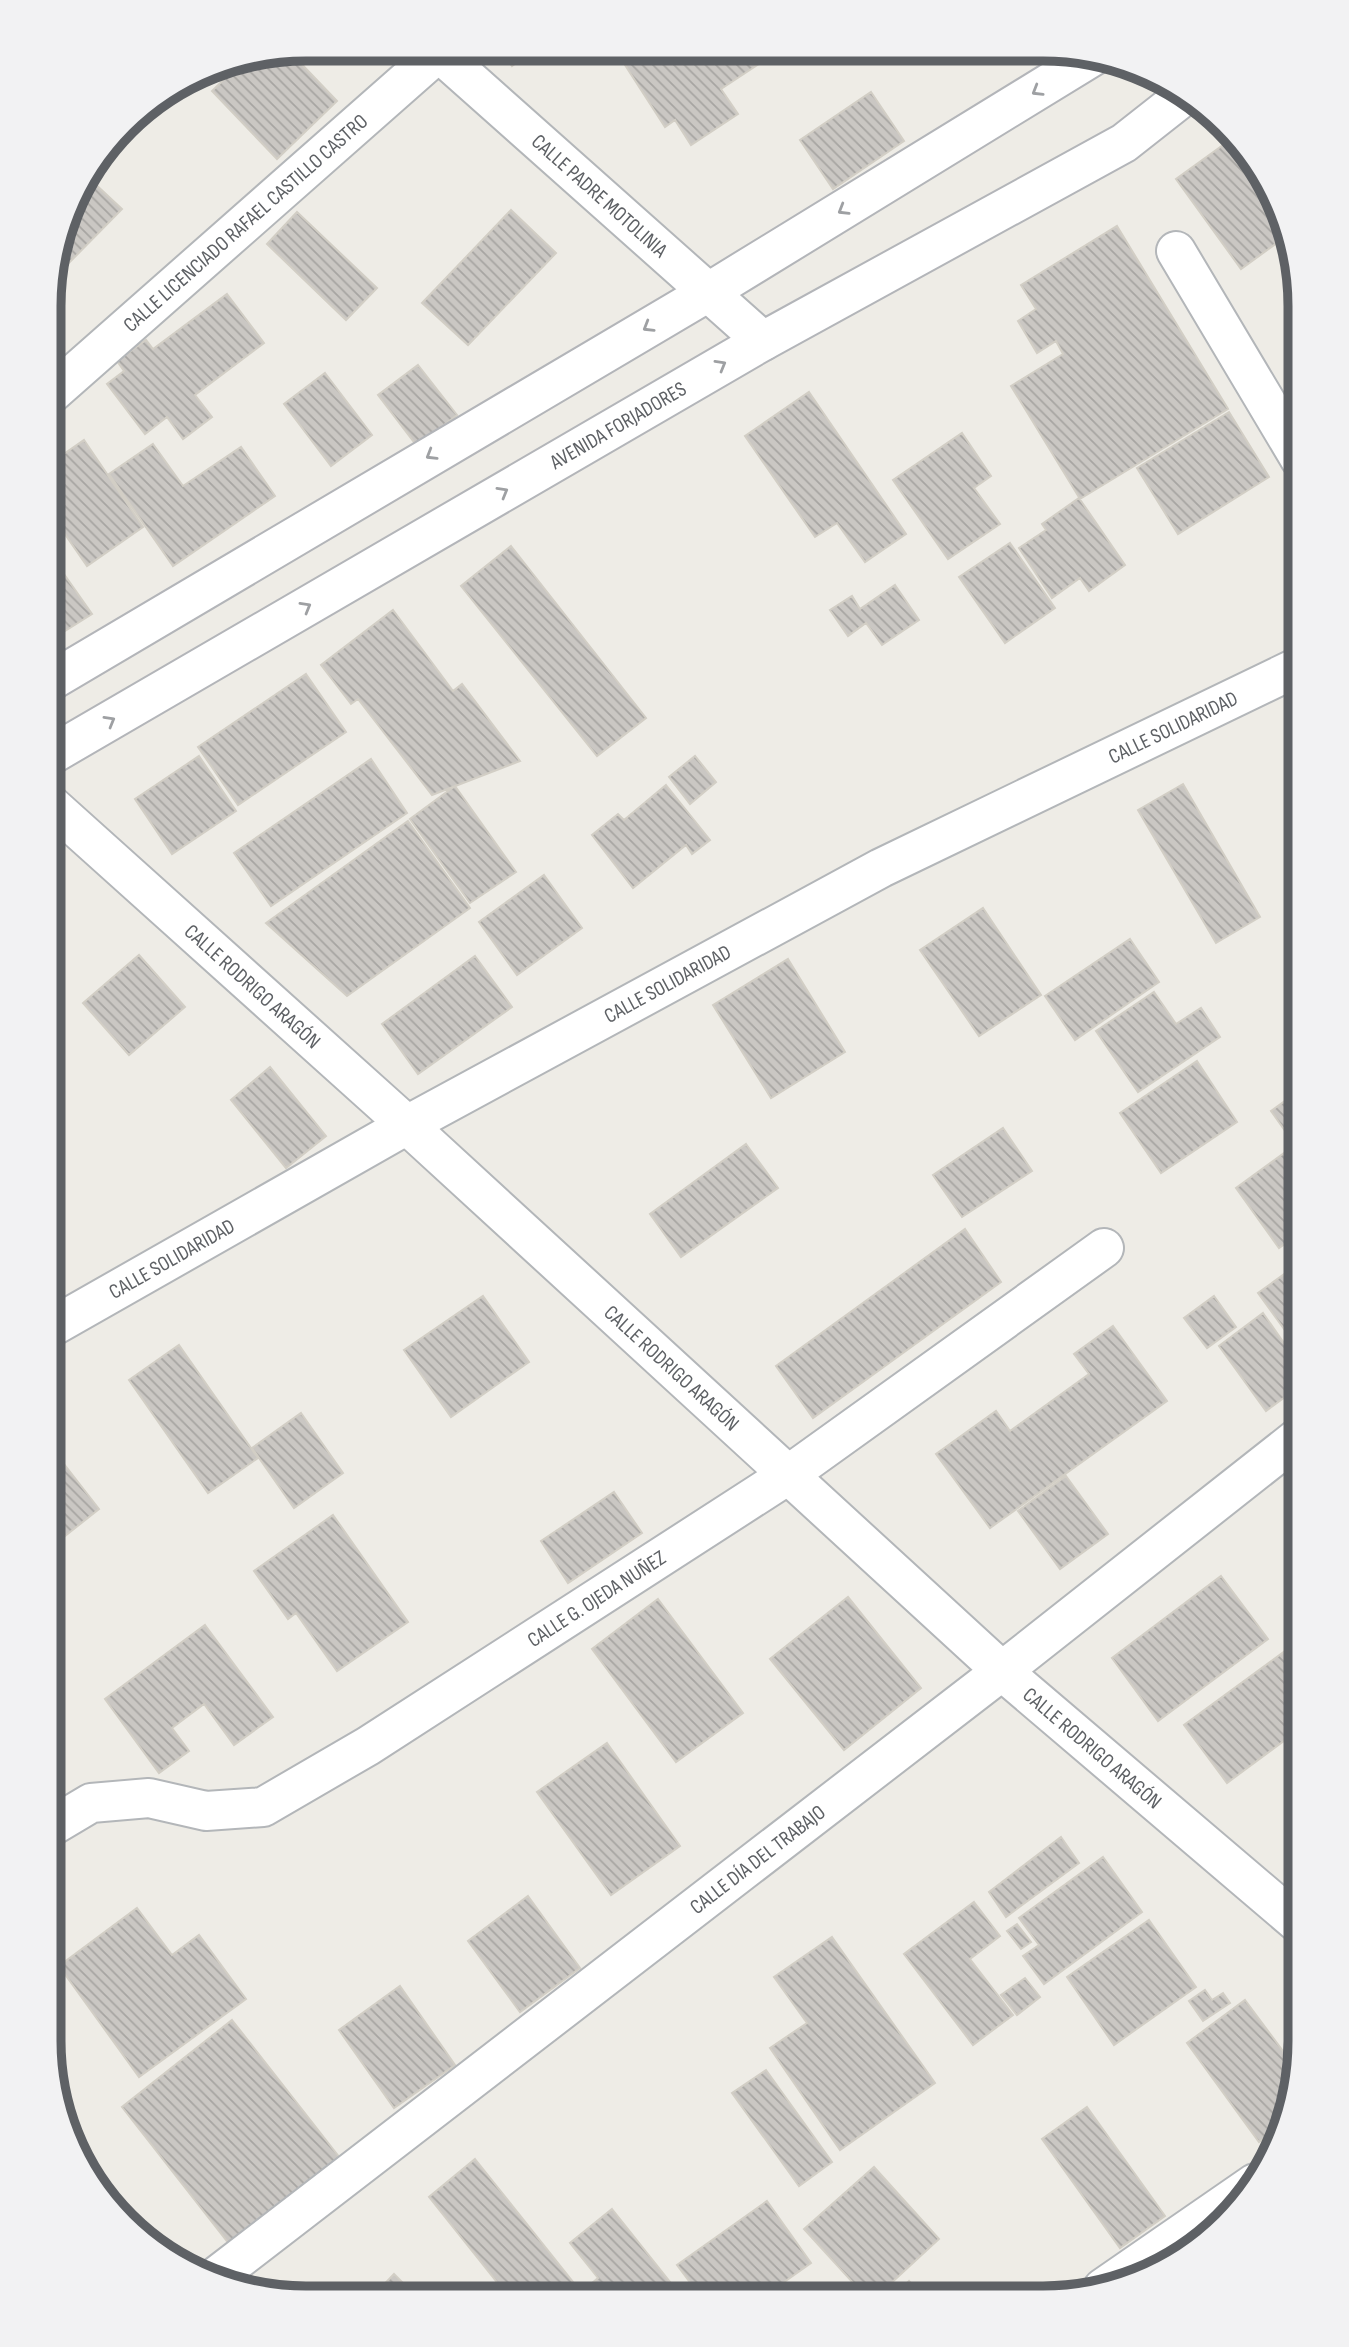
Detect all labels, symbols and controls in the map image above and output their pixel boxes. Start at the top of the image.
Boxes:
one-way arrow [1032,83,1045,96]
street label: CALLE LICENCIADO RAFAEL CASTILLO CASTRO [118,109,373,337]
street label: CALLE PADRE MOTOLINIA [526,129,673,264]
one-way arrow [838,201,851,214]
one-way arrow [643,319,656,332]
one-way arrow [713,361,726,374]
street label: AVENIDA FORJADORES [545,376,691,476]
one-way arrow [426,447,439,460]
one-way arrow [495,487,508,500]
one-way arrow [299,602,312,615]
street label: CALLE SOLIDARIDAD [1104,686,1242,769]
one-way arrow [102,716,115,729]
street label: CALLE RODRIGO ARAGÓN [179,919,325,1054]
street label: CALLE SOLIDARIDAD [600,940,735,1029]
street label: CALLE SOLIDARIDAD [105,1214,239,1305]
street label: CALLE RODRIGO ARAGÓN [599,1300,744,1436]
street label: CALLE G. OJEDA NUÑEZ [523,1545,671,1653]
street label: CALLE RODRIGO ARAGÓN [1018,1682,1167,1814]
street label: CALLE DÍA DEL TRABAJO [685,1800,830,1920]

